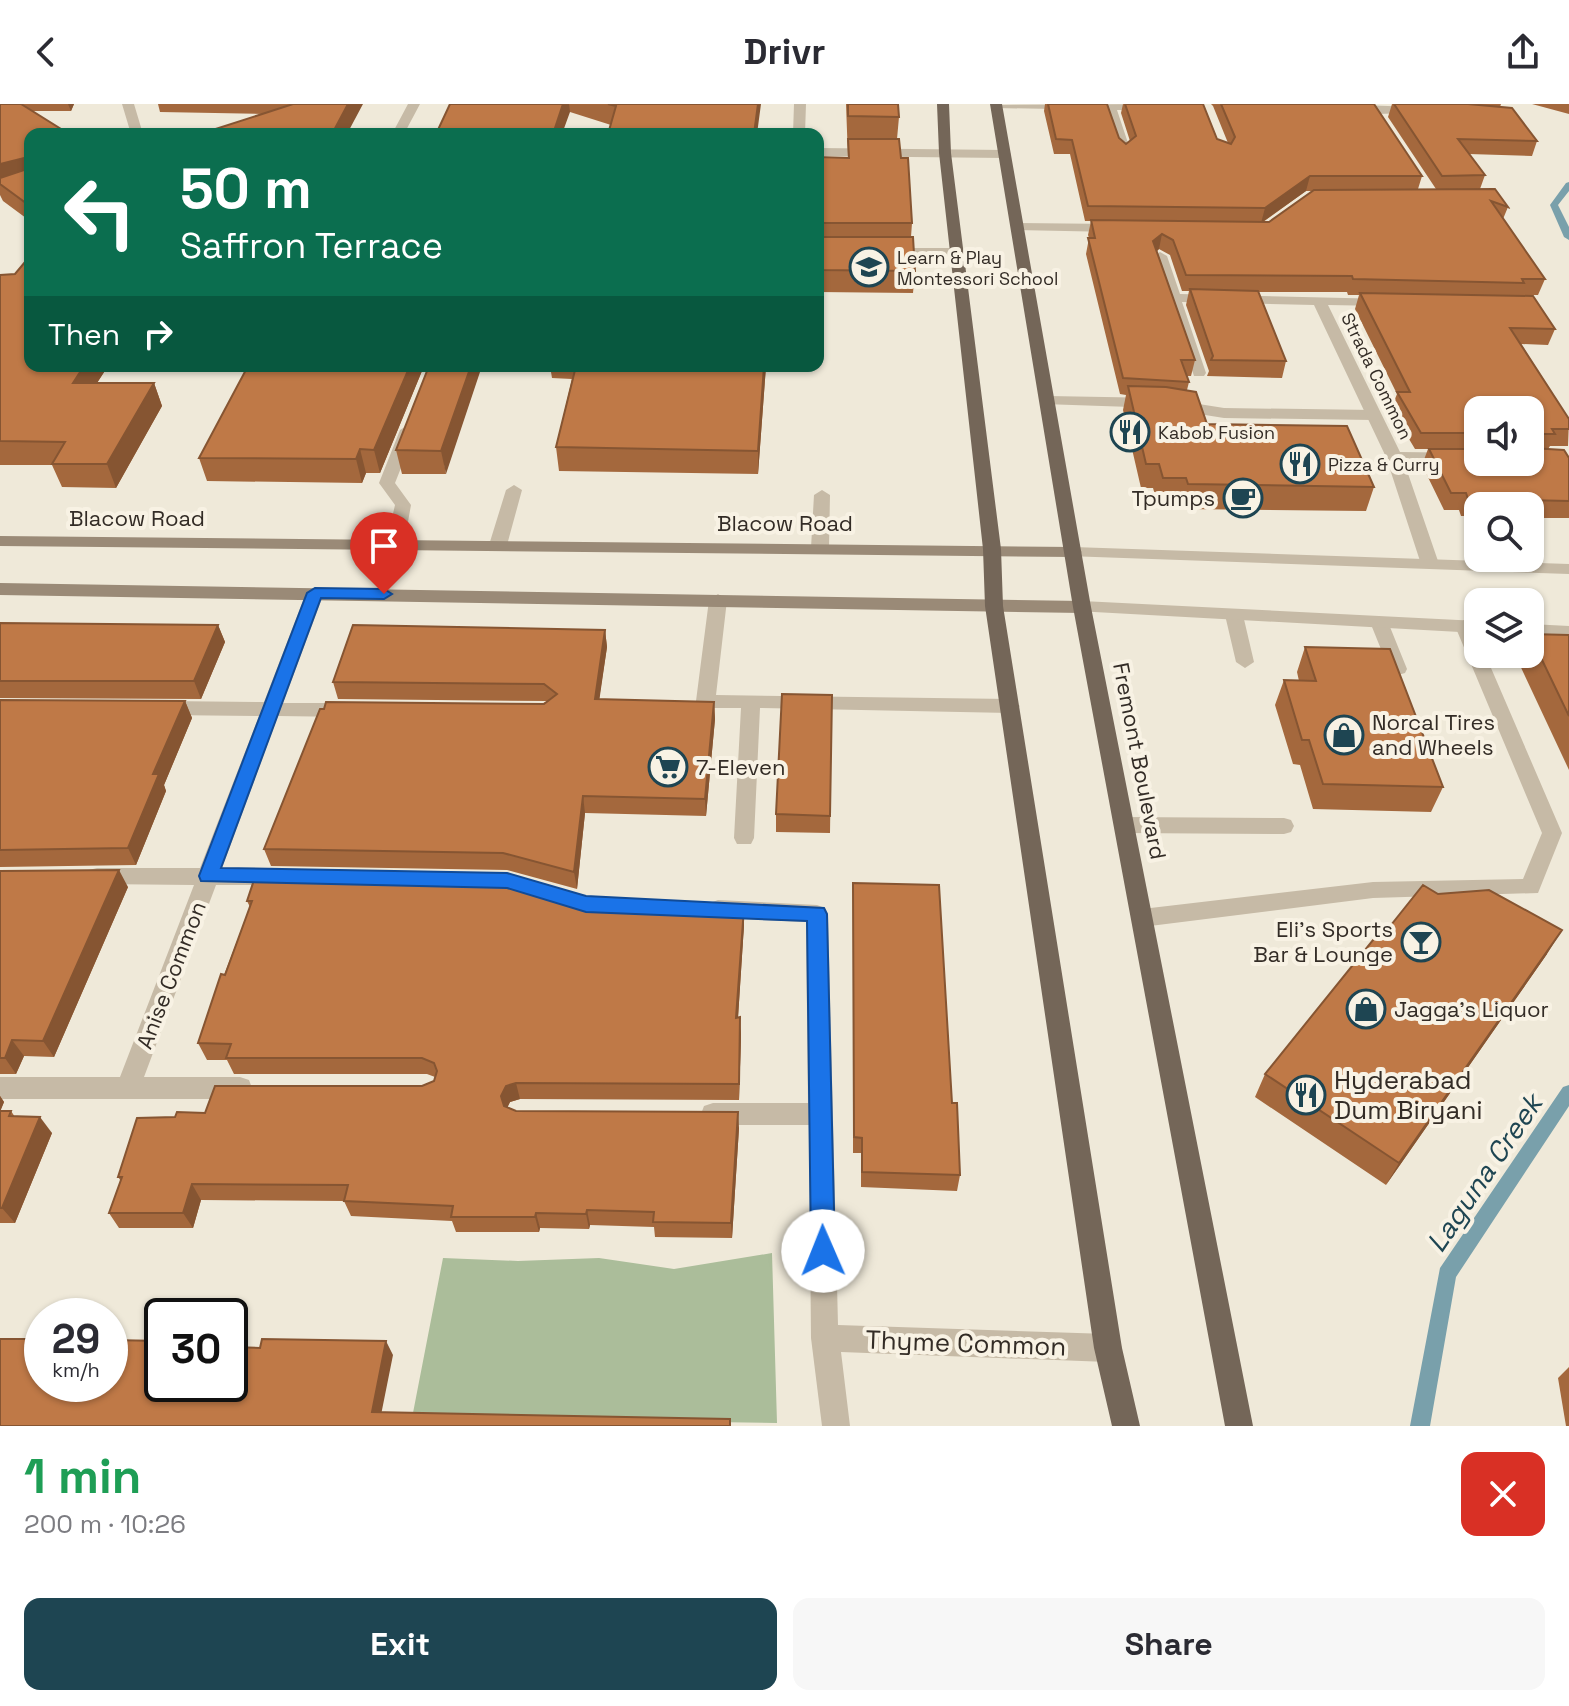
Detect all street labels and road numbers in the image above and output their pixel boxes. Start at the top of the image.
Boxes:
street label: Strada Common [1336,309,1418,443]
street label: Blacow Road [69,504,205,532]
street label: Blacow Road [717,509,853,537]
street label: Fremont Boulevard [1107,660,1173,862]
street label: Anise Common [130,897,212,1053]
street label: Thyme Common [865,1323,1067,1363]

